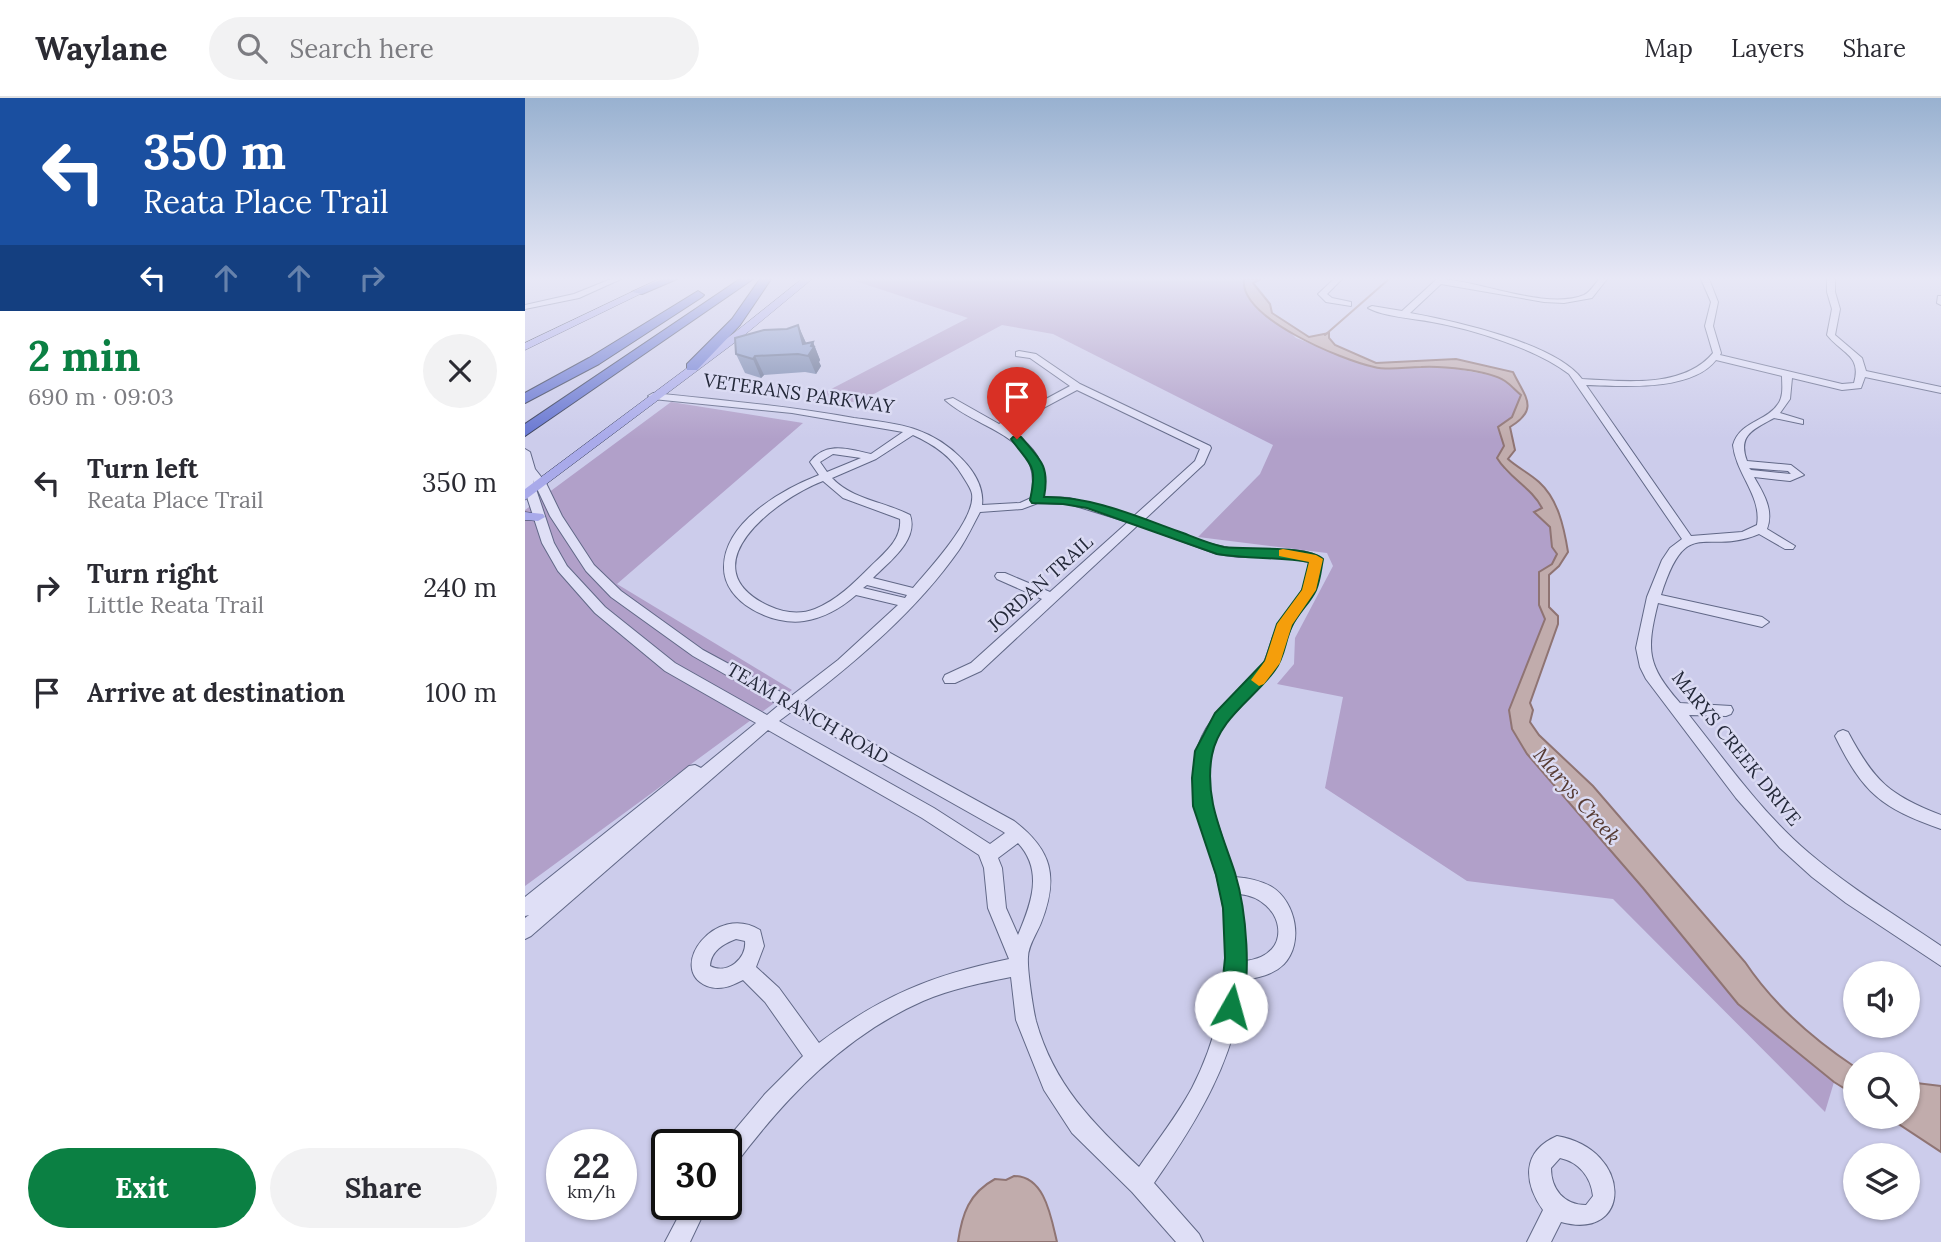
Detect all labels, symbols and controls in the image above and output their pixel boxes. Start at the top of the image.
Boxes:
search box [209,17,699,80]
text: Waylane [35,27,167,69]
icon: search [233,29,271,67]
text: Search here [289,32,434,65]
text: Map [1644,33,1693,64]
text: Layers [1731,33,1804,64]
text: Share [1842,33,1906,64]
text: 350 m [143,120,286,182]
icon: left [28,126,119,217]
text: Reata Place Trail [143,181,389,222]
icon: left [134,259,172,297]
icon: ahead [207,259,245,297]
icon: ahead [280,259,318,297]
icon: right [353,259,391,297]
text: 2 min [28,329,141,383]
button: close [423,334,497,408]
pin [987,367,1047,439]
street label: VETERANS PARKWAY [701,368,897,418]
icon: arrive [998,378,1036,416]
text: 690 m · 09:03 [28,382,174,411]
text: Turn left [87,452,198,485]
icon: left [28,464,66,502]
text: 350 m [422,466,497,499]
text: Reata Place Trail [87,485,264,514]
street label: JORDAN TRAIL [982,529,1098,637]
text: Turn right [87,557,218,590]
icon: right [28,569,66,607]
text: 240 m [423,571,497,604]
text: Little Reata Trail [87,590,264,619]
street label: TEAM RANCH ROAD [723,657,893,769]
street label: MARYS CREEK DRIVE [1667,666,1807,830]
icon: arrive [28,674,66,712]
text: Arrive at destination [87,676,345,709]
text: 100 m [425,676,497,709]
water label: Marys Creek [1528,741,1627,850]
map controls [1843,961,1920,1220]
button: sound [1843,961,1920,1038]
position arrow [1194,970,1268,1044]
button: search [1843,1052,1920,1129]
speed limit sign: 30 [651,1129,742,1220]
text: 22 [573,1143,610,1188]
button: layers [1843,1143,1920,1220]
button: Exit [28,1148,256,1228]
button: Share [270,1148,497,1228]
text: km/h [567,1180,616,1203]

